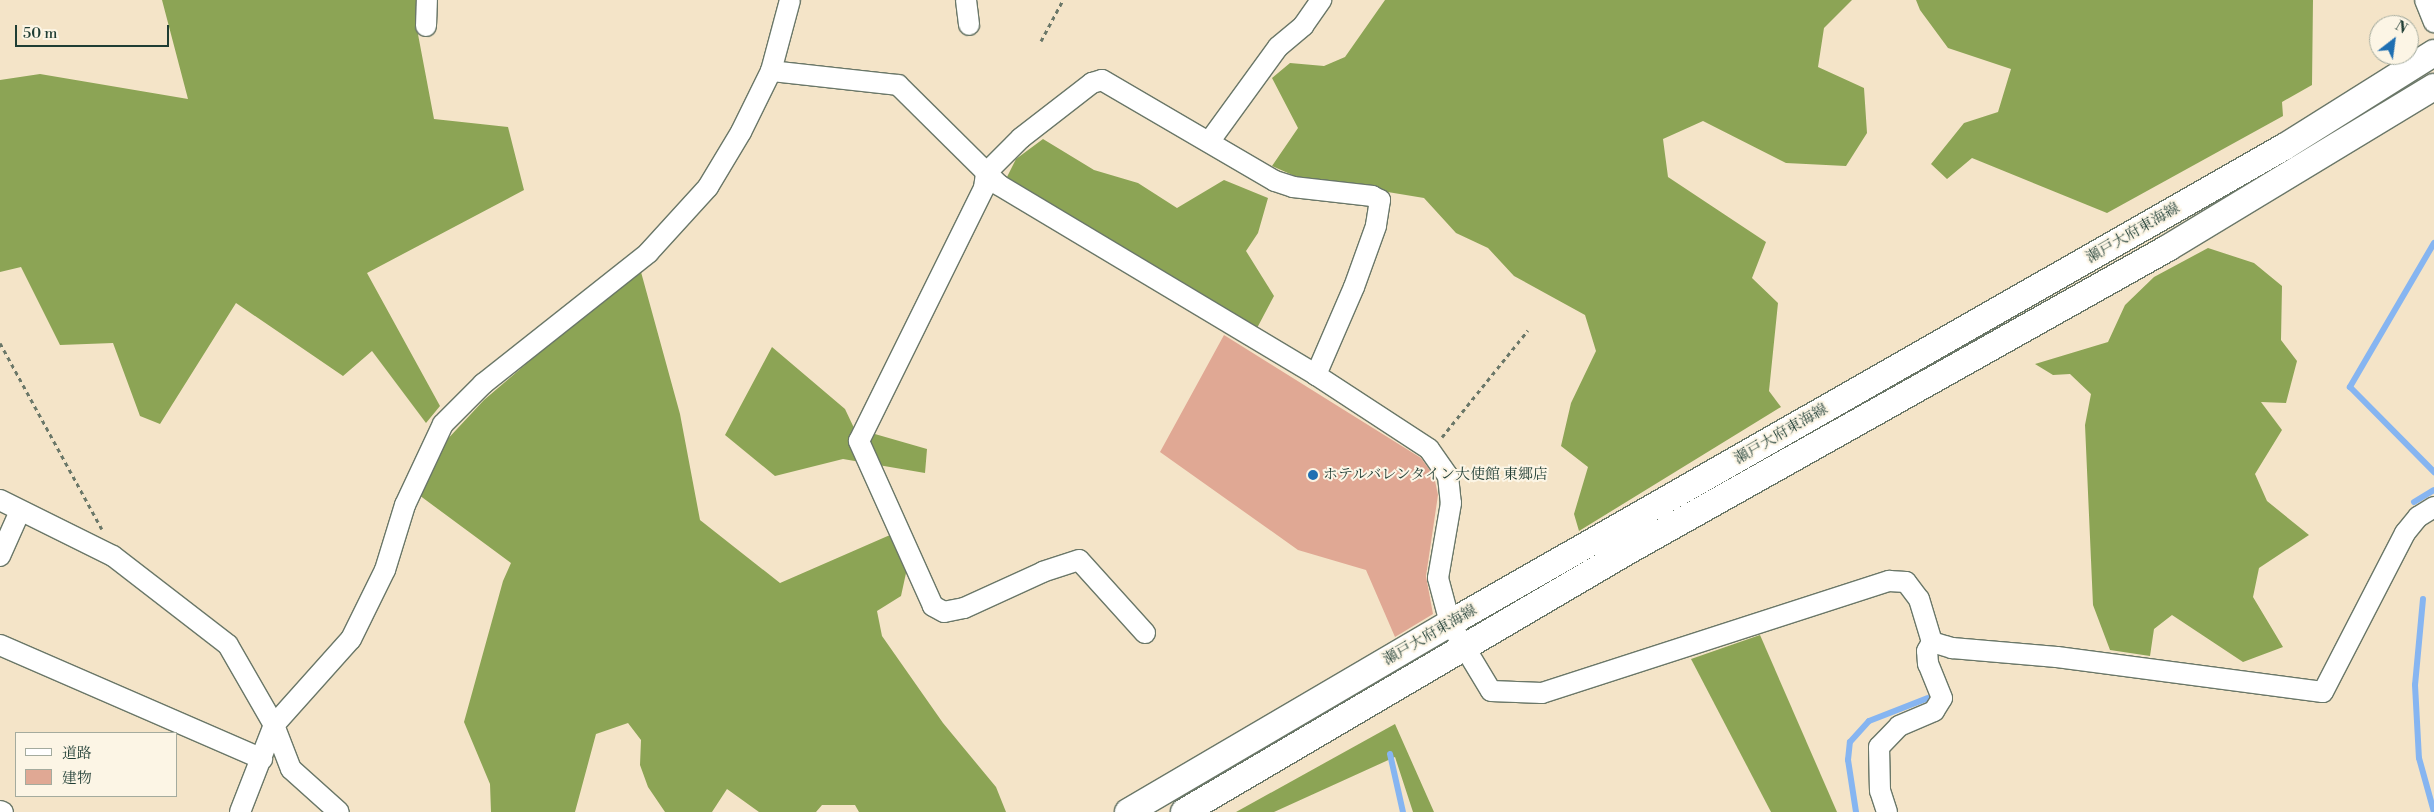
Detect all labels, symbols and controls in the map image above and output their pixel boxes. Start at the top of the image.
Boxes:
scale bar [18,15,171,47]
north arrow [2369,15,2419,65]
text: N [2392,17,2410,38]
text: 50 m [23,24,57,43]
street label: 瀬戸大府東海線 [2083,199,2183,267]
street label: 瀬戸大府東海線 [1731,400,1831,468]
place label: ホテルバレンタイン大使館 東郷店 [1323,466,1551,484]
marker: ホテルバレンタイン大使館 東郷店 [1307,469,1319,481]
street label: 瀬戸大府東海線 [1380,601,1480,669]
legend [15,732,178,797]
text: 道路 [62,744,92,763]
text: 建物 [62,769,92,788]

